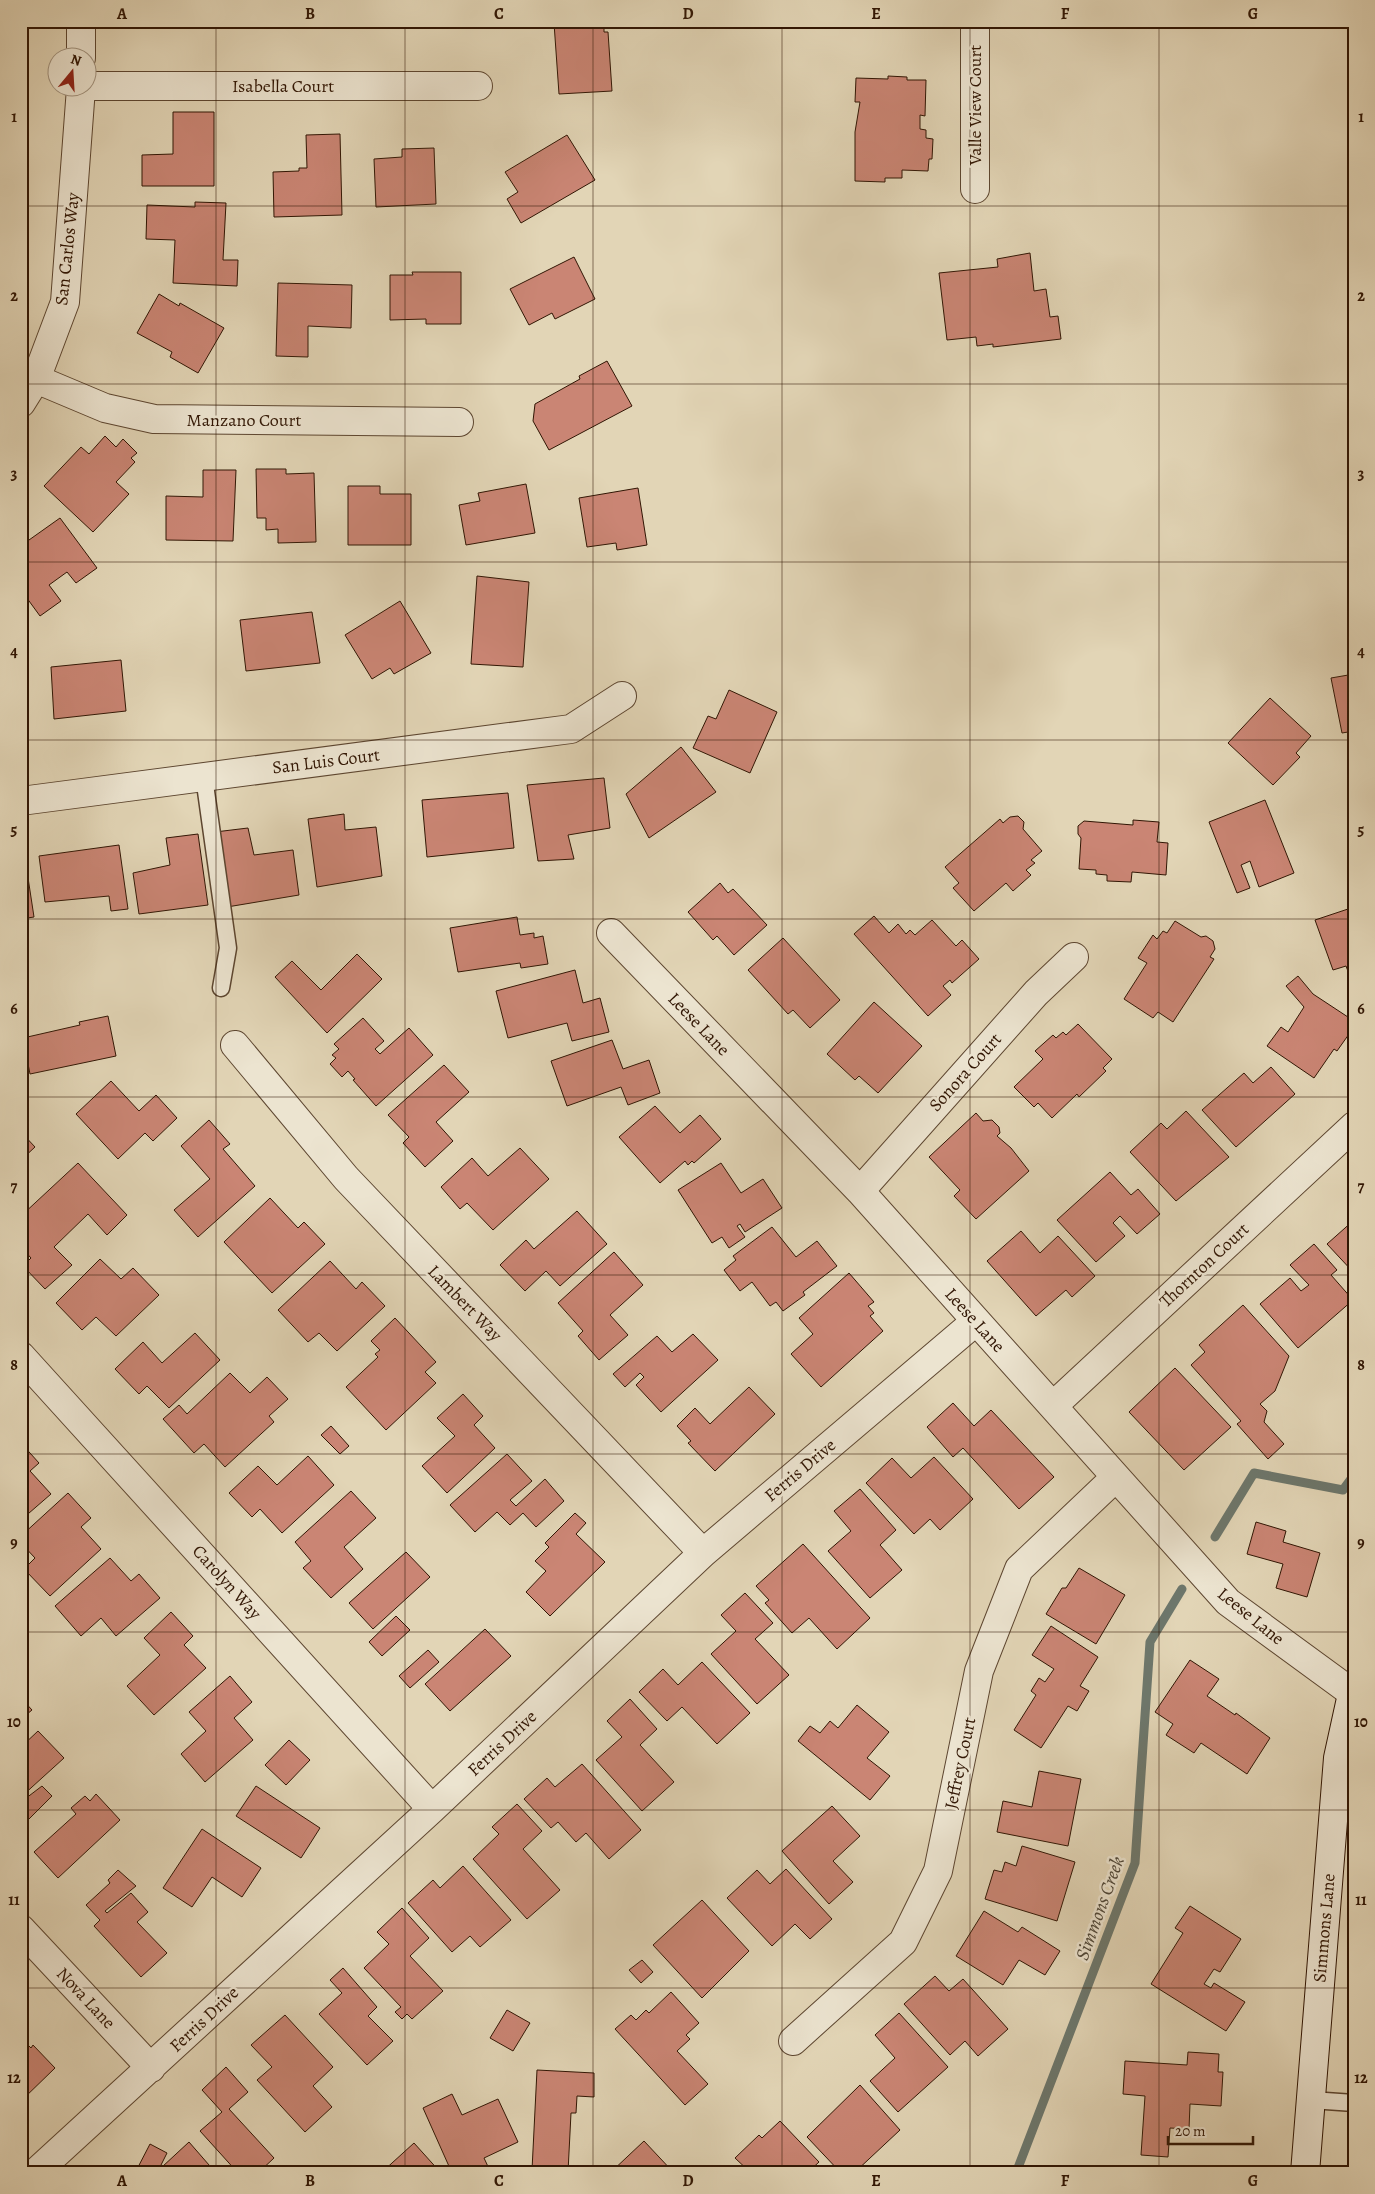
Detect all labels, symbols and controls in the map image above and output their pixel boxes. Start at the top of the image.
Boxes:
text: A [116,3,128,25]
text: B [305,3,315,25]
text: C [494,3,504,25]
text: D [682,3,694,25]
text: E [871,3,881,25]
text: F [1061,3,1070,25]
text: G [1248,3,1258,25]
street label: Valle View Court [963,45,987,166]
north arrow [48,48,98,98]
text: N [68,50,84,71]
street label: Isabella Court [232,74,334,98]
text: 1 [11,106,17,128]
text: 1 [1358,106,1364,128]
street label: San Carlos Way [49,191,85,307]
text: 2 [10,285,18,307]
text: 2 [1357,285,1365,307]
street label: Manzano Court [187,408,301,432]
text: 3 [11,463,18,485]
text: 3 [1358,463,1365,485]
text: 4 [10,641,18,663]
text: 4 [1357,641,1365,663]
street label: San Luis Court [271,742,381,780]
text: 5 [11,819,18,841]
text: 5 [1358,819,1365,841]
street label: Leese Lane [663,987,735,1061]
text: 6 [10,998,18,1020]
text: 6 [1357,998,1365,1020]
street label: Sonora Court [923,1027,1007,1116]
text: 7 [11,1176,18,1198]
text: 7 [1358,1176,1365,1198]
street label: Thornton Court [1154,1217,1254,1313]
street label: Lambert Way [422,1260,508,1347]
street label: Leese Lane [939,1282,1011,1358]
text: 8 [10,1354,18,1376]
text: 8 [1357,1354,1365,1376]
street label: Ferris Drive [759,1433,841,1507]
text: 9 [10,1532,18,1554]
text: 9 [1357,1532,1365,1554]
street label: Carolyn Way [187,1540,268,1625]
street label: Leese Lane [1213,1582,1289,1650]
street label: Ferris Drive [462,1705,542,1781]
text: 10 [7,1711,21,1733]
text: 10 [1354,1711,1368,1733]
street label: Jeffrey Court [939,1715,981,1811]
water label: Simmons Creek [1069,1853,1131,1964]
street label: Simmons Lane [1307,1872,1341,1984]
text: 11 [8,1889,20,1911]
text: 11 [1355,1889,1367,1911]
street label: Nova Lane [51,1962,121,2034]
street label: Ferris Drive [164,1981,244,2057]
text: 12 [7,2067,21,2089]
text: 12 [1354,2067,1368,2089]
scale bar [1168,2114,1252,2146]
text: 20 m [1175,2121,1206,2141]
text: A [116,2170,128,2192]
text: B [305,2170,315,2192]
text: C [494,2170,504,2192]
text: D [682,2170,694,2192]
text: E [871,2170,881,2192]
text: F [1061,2170,1070,2192]
text: G [1248,2170,1258,2192]

